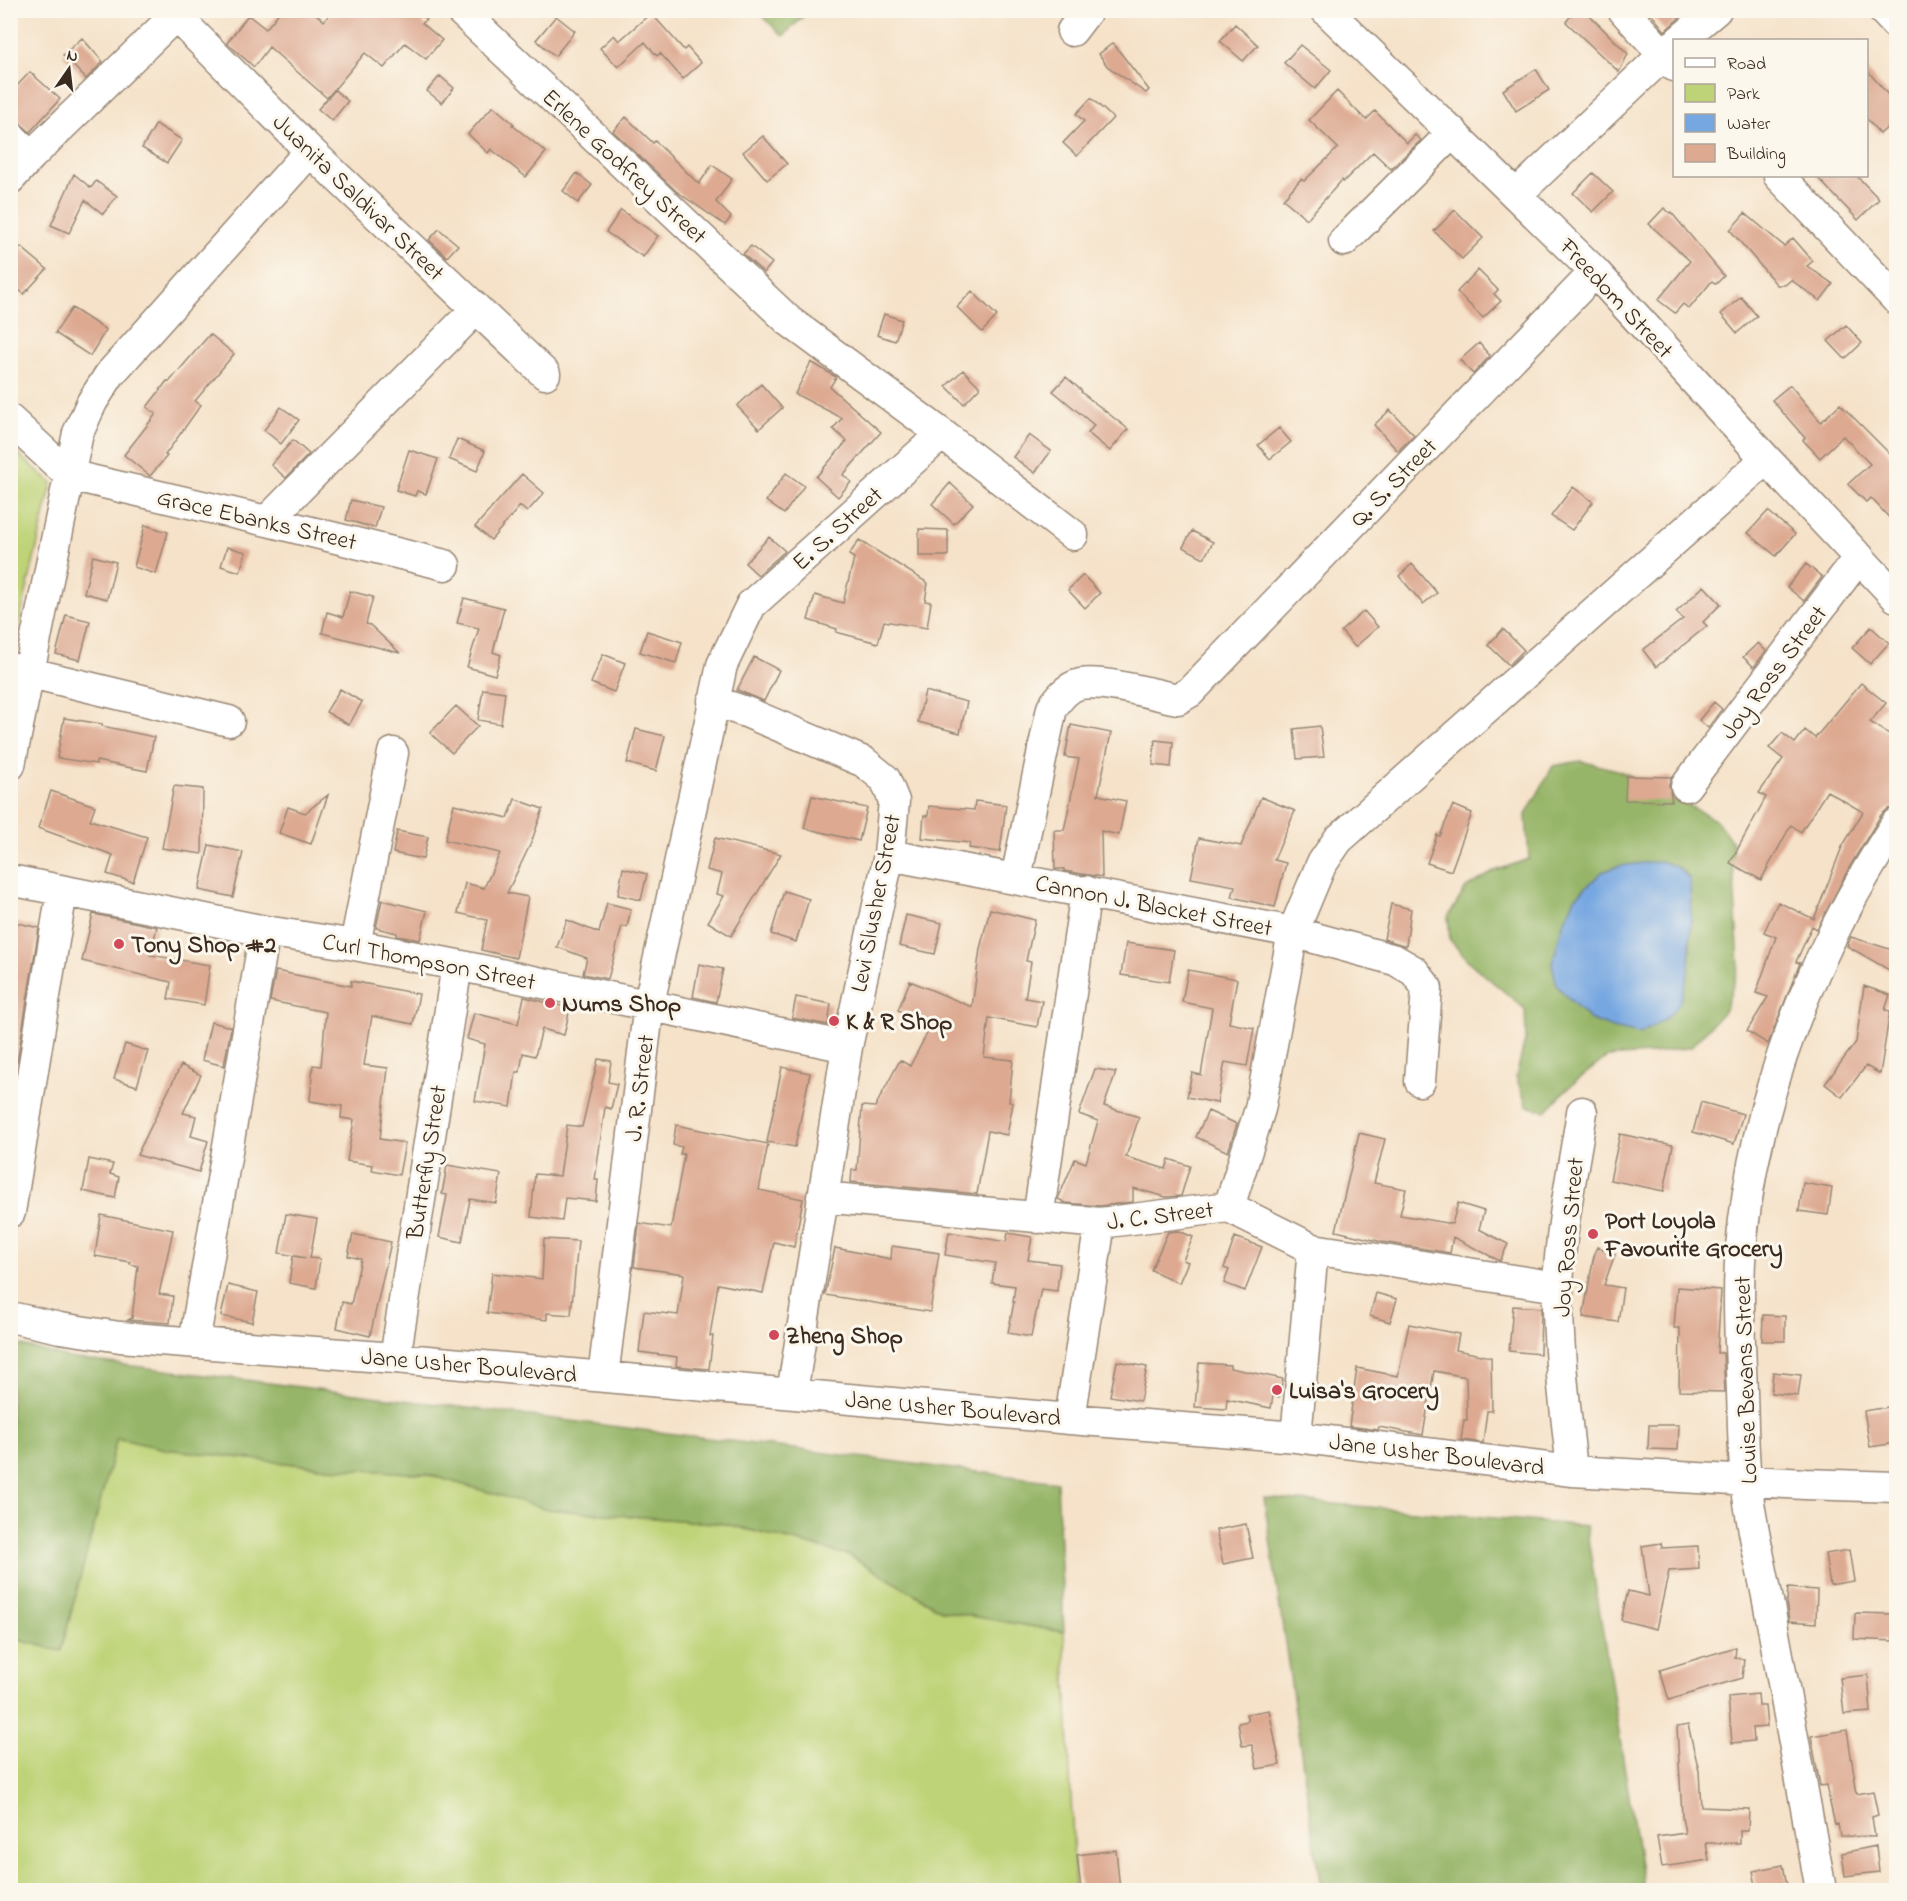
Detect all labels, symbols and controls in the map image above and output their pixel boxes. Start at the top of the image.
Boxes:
north arrow [39,39,99,99]
legend [1673,39,1868,177]
text: N [64,43,80,69]
text: Road [1727,52,1766,78]
street label: Erlene Godfrey Street [532,82,714,255]
text: Park [1727,82,1760,108]
street label: Juanita Saldivar Street [263,107,451,291]
text: Water [1727,112,1771,138]
text: Building [1726,142,1786,169]
street label: Freedom Street [1549,231,1680,368]
street label: Q. S. Street [1343,431,1447,537]
street label: E. S. Street [785,479,892,580]
street label: Grace Ebanks Street [153,481,360,561]
street label: Joy Ross Street [1713,599,1838,749]
street label: Levi Slusher Street [843,811,912,995]
street label: Cannon J. Blacket Street [1032,867,1275,948]
street label: Curl Thompson Street [319,926,538,1001]
place label: Tony Shop #2 [131,929,276,965]
marker: Tony Shop #2 [112,937,126,951]
place label: Nums Shop [562,988,681,1023]
marker: Nums Shop [543,996,557,1010]
place label: K & R Shop [846,1006,952,1041]
marker: K & R Shop [827,1014,841,1028]
street label: J. R. Street [618,1033,665,1144]
street label: Butterfly Street [399,1083,459,1243]
street label: Joy Ross Street [1546,1156,1596,1319]
street label: J. C. Street [1105,1194,1216,1241]
place label: Port Loyola Favourite Grocery [1604,1205,1783,1269]
marker: Port Loyola Favourite Grocery [1586,1227,1600,1241]
street label: Louise Bevans Street [1726,1275,1769,1484]
place label: Zheng Shop [786,1320,903,1356]
marker: Zheng Shop [767,1328,781,1342]
street label: Jane Usher Boulevard [359,1341,579,1394]
place label: Luisa's Grocery [1289,1375,1439,1411]
marker: Luisa's Grocery [1270,1383,1284,1397]
street label: Jane Usher Boulevard [843,1384,1063,1437]
street label: Jane Usher Boulevard [1327,1426,1547,1487]

